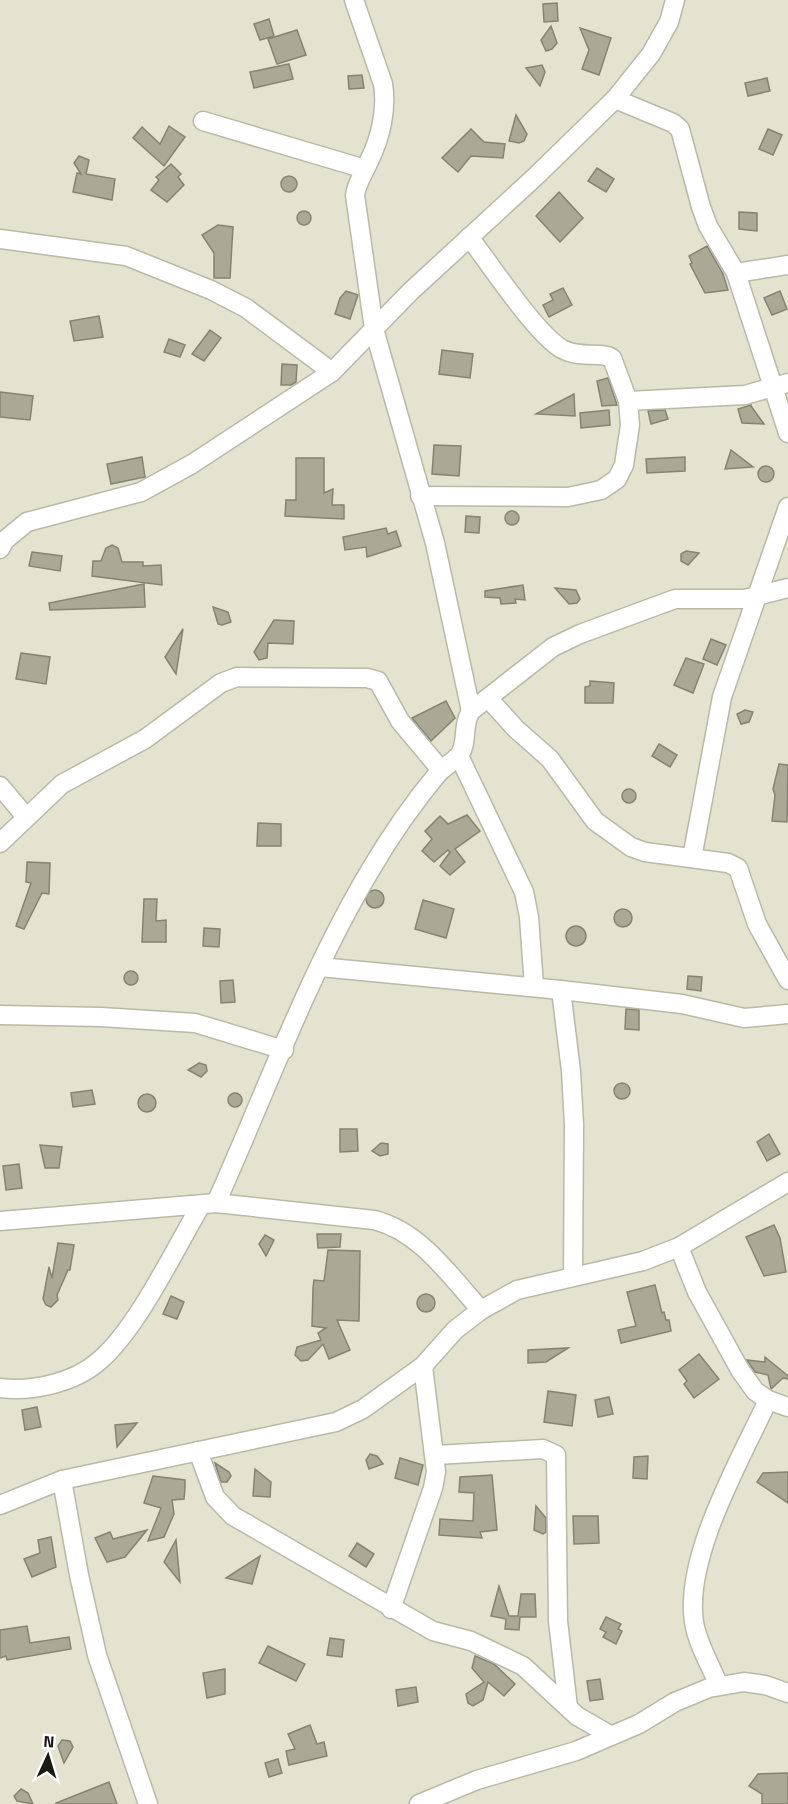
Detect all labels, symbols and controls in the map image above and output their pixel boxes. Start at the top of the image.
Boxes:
north arrow [18,1726,78,1786]
text: N [43,1729,55,1753]

